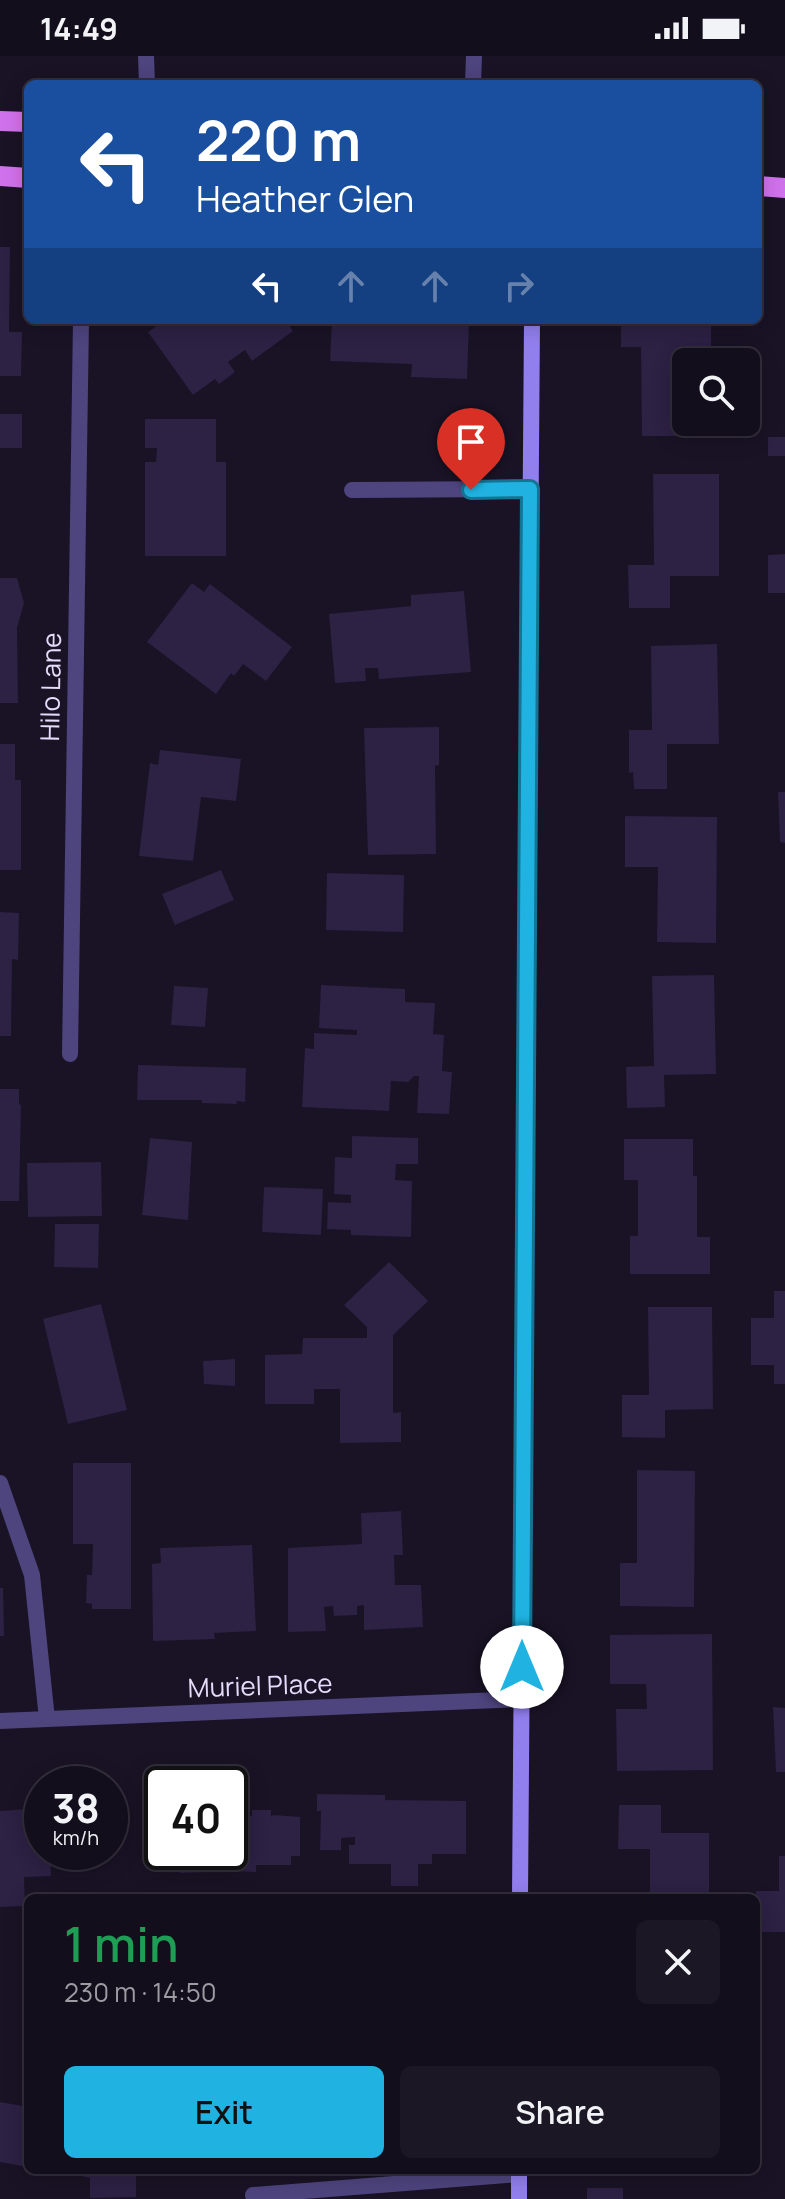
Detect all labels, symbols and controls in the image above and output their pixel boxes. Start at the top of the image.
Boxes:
text: 14:49 [40,8,118,49]
text: 220 m [196,101,361,178]
icon: left [64,112,168,216]
text: Heather Glen [196,174,414,223]
icon: left [245,264,289,308]
icon: ahead [329,264,373,308]
icon: ahead [413,264,457,308]
icon: right [497,264,541,308]
map controls [672,348,760,436]
button: search [672,348,760,436]
pin [437,408,505,490]
icon: arrive [449,420,493,464]
street label: Hilo Lane [31,632,69,742]
position arrow [480,1625,564,1709]
street label: Muriel Place [187,1664,333,1706]
speed limit sign: 40 [144,1766,248,1870]
text: 38 [52,1780,100,1835]
text: km/h [53,1824,99,1851]
text: 1 min [64,1911,178,1976]
button: close [636,1920,720,2004]
text: 230 m · 14:50 [64,1974,217,2010]
button: Exit [64,2066,384,2158]
button: Share [400,2066,720,2158]

